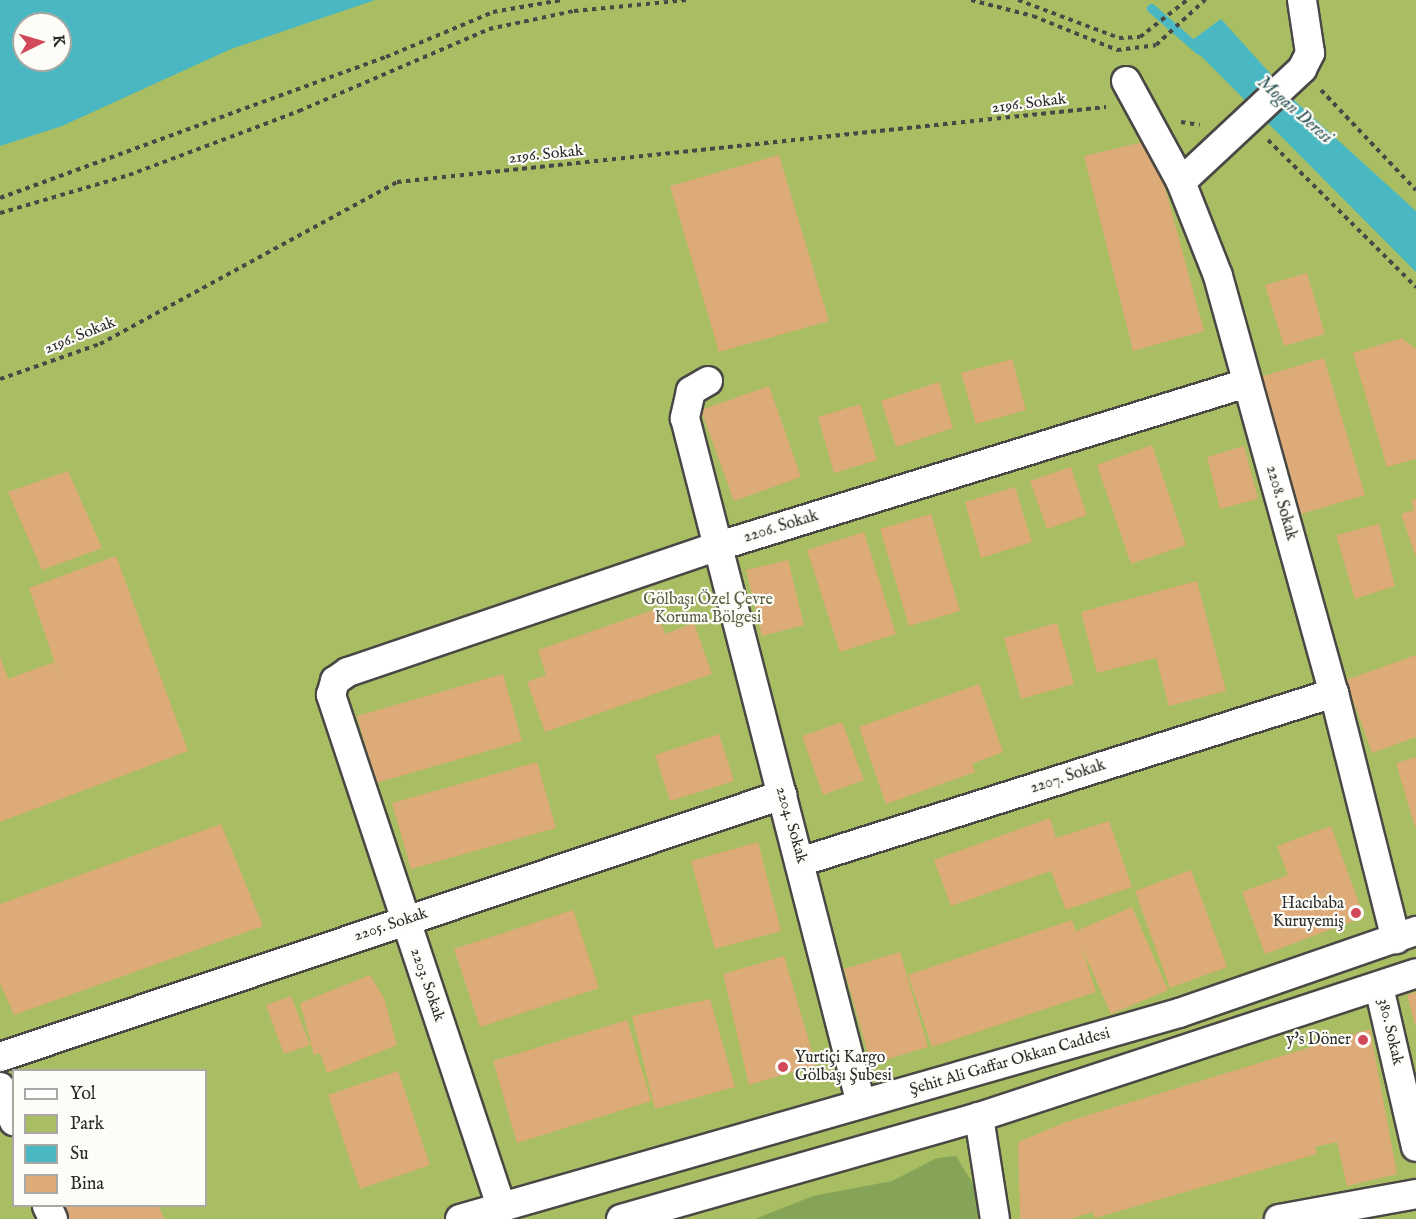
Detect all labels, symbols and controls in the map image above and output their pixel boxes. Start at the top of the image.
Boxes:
north arrow [12,12,72,72]
text: K [47,34,68,47]
water label: Mogan Deresi [1252,72,1336,150]
street label: 2196. Sokak [991,90,1067,118]
street label: 2196. Sokak [508,142,584,168]
street label: 2196. Sokak [42,313,118,359]
street label: 2208. Sokak [1261,463,1301,543]
street label: 2206. Sokak [741,507,821,547]
park label: Gölbaşı Özel Çevre Koruma Bölgesi [643,590,773,628]
street label: 2207. Sokak [1028,756,1108,798]
street label: 2204. Sokak [771,784,811,866]
place label: Hacıbaba Kuruyemiş [1273,894,1344,932]
street label: 2205. Sokak [352,904,430,946]
marker: Hacıbaba Kuruyemiş [1349,906,1363,920]
street label: 2203. Sokak [405,946,449,1024]
street label: 380. Sokak [1373,997,1407,1067]
street label: Şehit Ali Gaffar Okkan Caddesi [908,1024,1112,1100]
place label: y's Döner [1287,1030,1351,1050]
marker: y's Döner [1356,1033,1370,1047]
place label: Yurtiçi Kargo Gölbaşı Şubesi [795,1048,892,1086]
marker: Yurtiçi Kargo Gölbaşı Şubesi [776,1060,790,1074]
legend [12,1069,207,1207]
text: Yol [70,1083,96,1106]
text: Park [70,1113,104,1136]
text: Su [70,1143,89,1166]
text: Bina [70,1173,104,1196]

